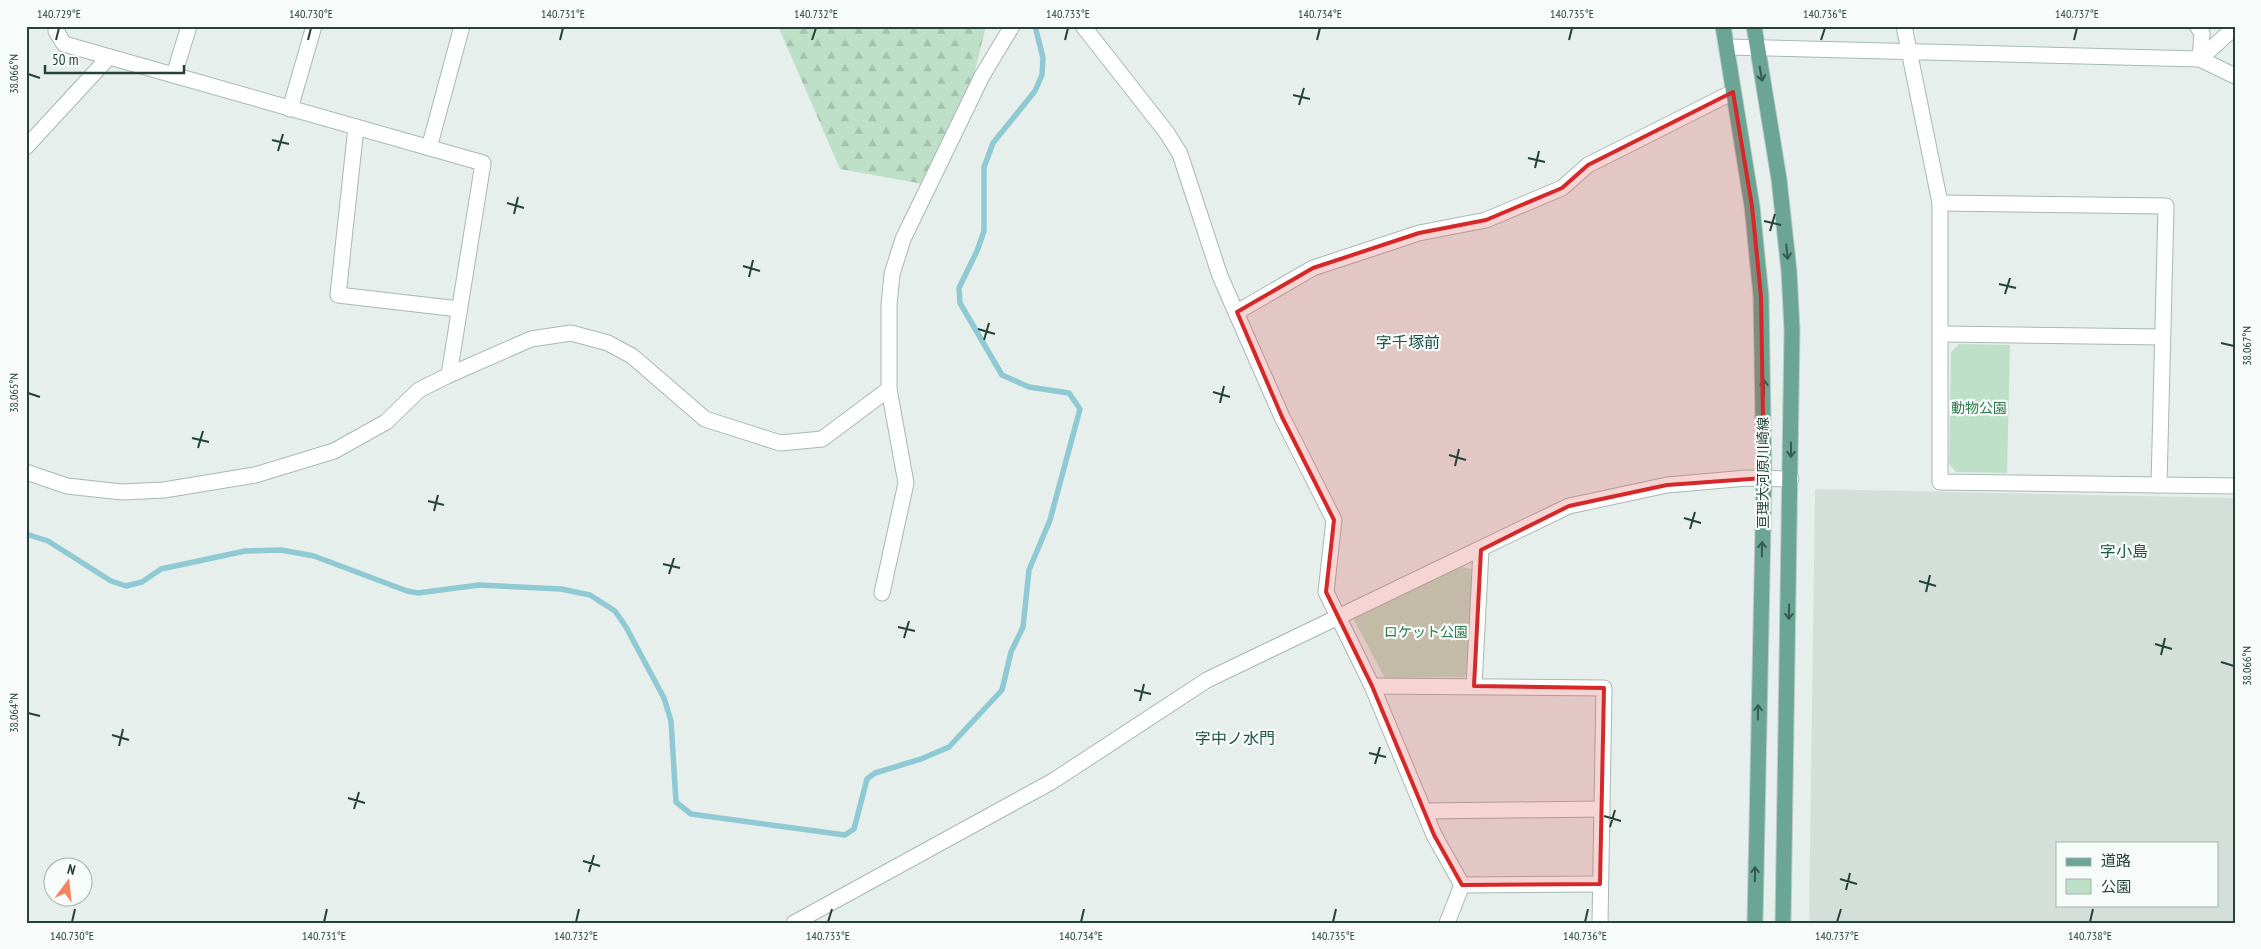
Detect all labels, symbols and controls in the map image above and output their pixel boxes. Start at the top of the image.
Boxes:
text: 140.729°E [37,6,81,21]
text: 140.730°E [289,6,333,21]
text: 140.731°E [541,6,585,21]
text: 140.732°E [794,6,838,21]
text: 140.733°E [1046,6,1090,21]
text: 140.734°E [1298,6,1342,21]
text: 140.735°E [1550,6,1594,21]
text: 140.736°E [1803,6,1847,21]
text: 140.737°E [2055,6,2099,21]
scale bar [45,42,184,74]
text: 50 m [52,50,78,69]
text: 38.066°N [6,54,21,94]
one-way arrow [1757,66,1767,82]
one-way arrow [1782,244,1792,260]
text: 38.067°N [2239,326,2254,366]
district label: 字千塚前 [1376,332,1440,352]
text: 38.065°N [6,373,21,413]
one-way arrow [1759,379,1768,395]
park label: 動物公園 [1951,399,2007,417]
street label: 亘理大河原川崎線 [1754,417,1772,529]
one-way arrow [1786,442,1796,458]
one-way arrow [1758,541,1767,557]
district label: 字小島 [2100,541,2148,561]
one-way arrow [1784,604,1794,620]
park label: ロケット公園 [1384,623,1468,641]
text: 38.066°N [2239,646,2254,686]
text: 38.064°N [6,693,21,733]
one-way arrow [1753,704,1763,720]
district label: 字中ノ水門 [1195,728,1275,748]
legend [2056,842,2218,906]
text: 道路 [2101,851,2131,870]
north arrow [42,856,92,906]
text: N [65,860,77,879]
one-way arrow [1750,866,1760,882]
text: 公園 [2101,877,2131,896]
text: 140.730°E [50,928,94,943]
text: 140.731°E [302,928,346,943]
text: 140.732°E [554,928,598,943]
text: 140.733°E [806,928,850,943]
text: 140.734°E [1059,928,1103,943]
text: 140.735°E [1311,928,1355,943]
text: 140.736°E [1563,928,1607,943]
text: 140.737°E [1815,928,1859,943]
text: 140.738°E [2068,928,2112,943]

